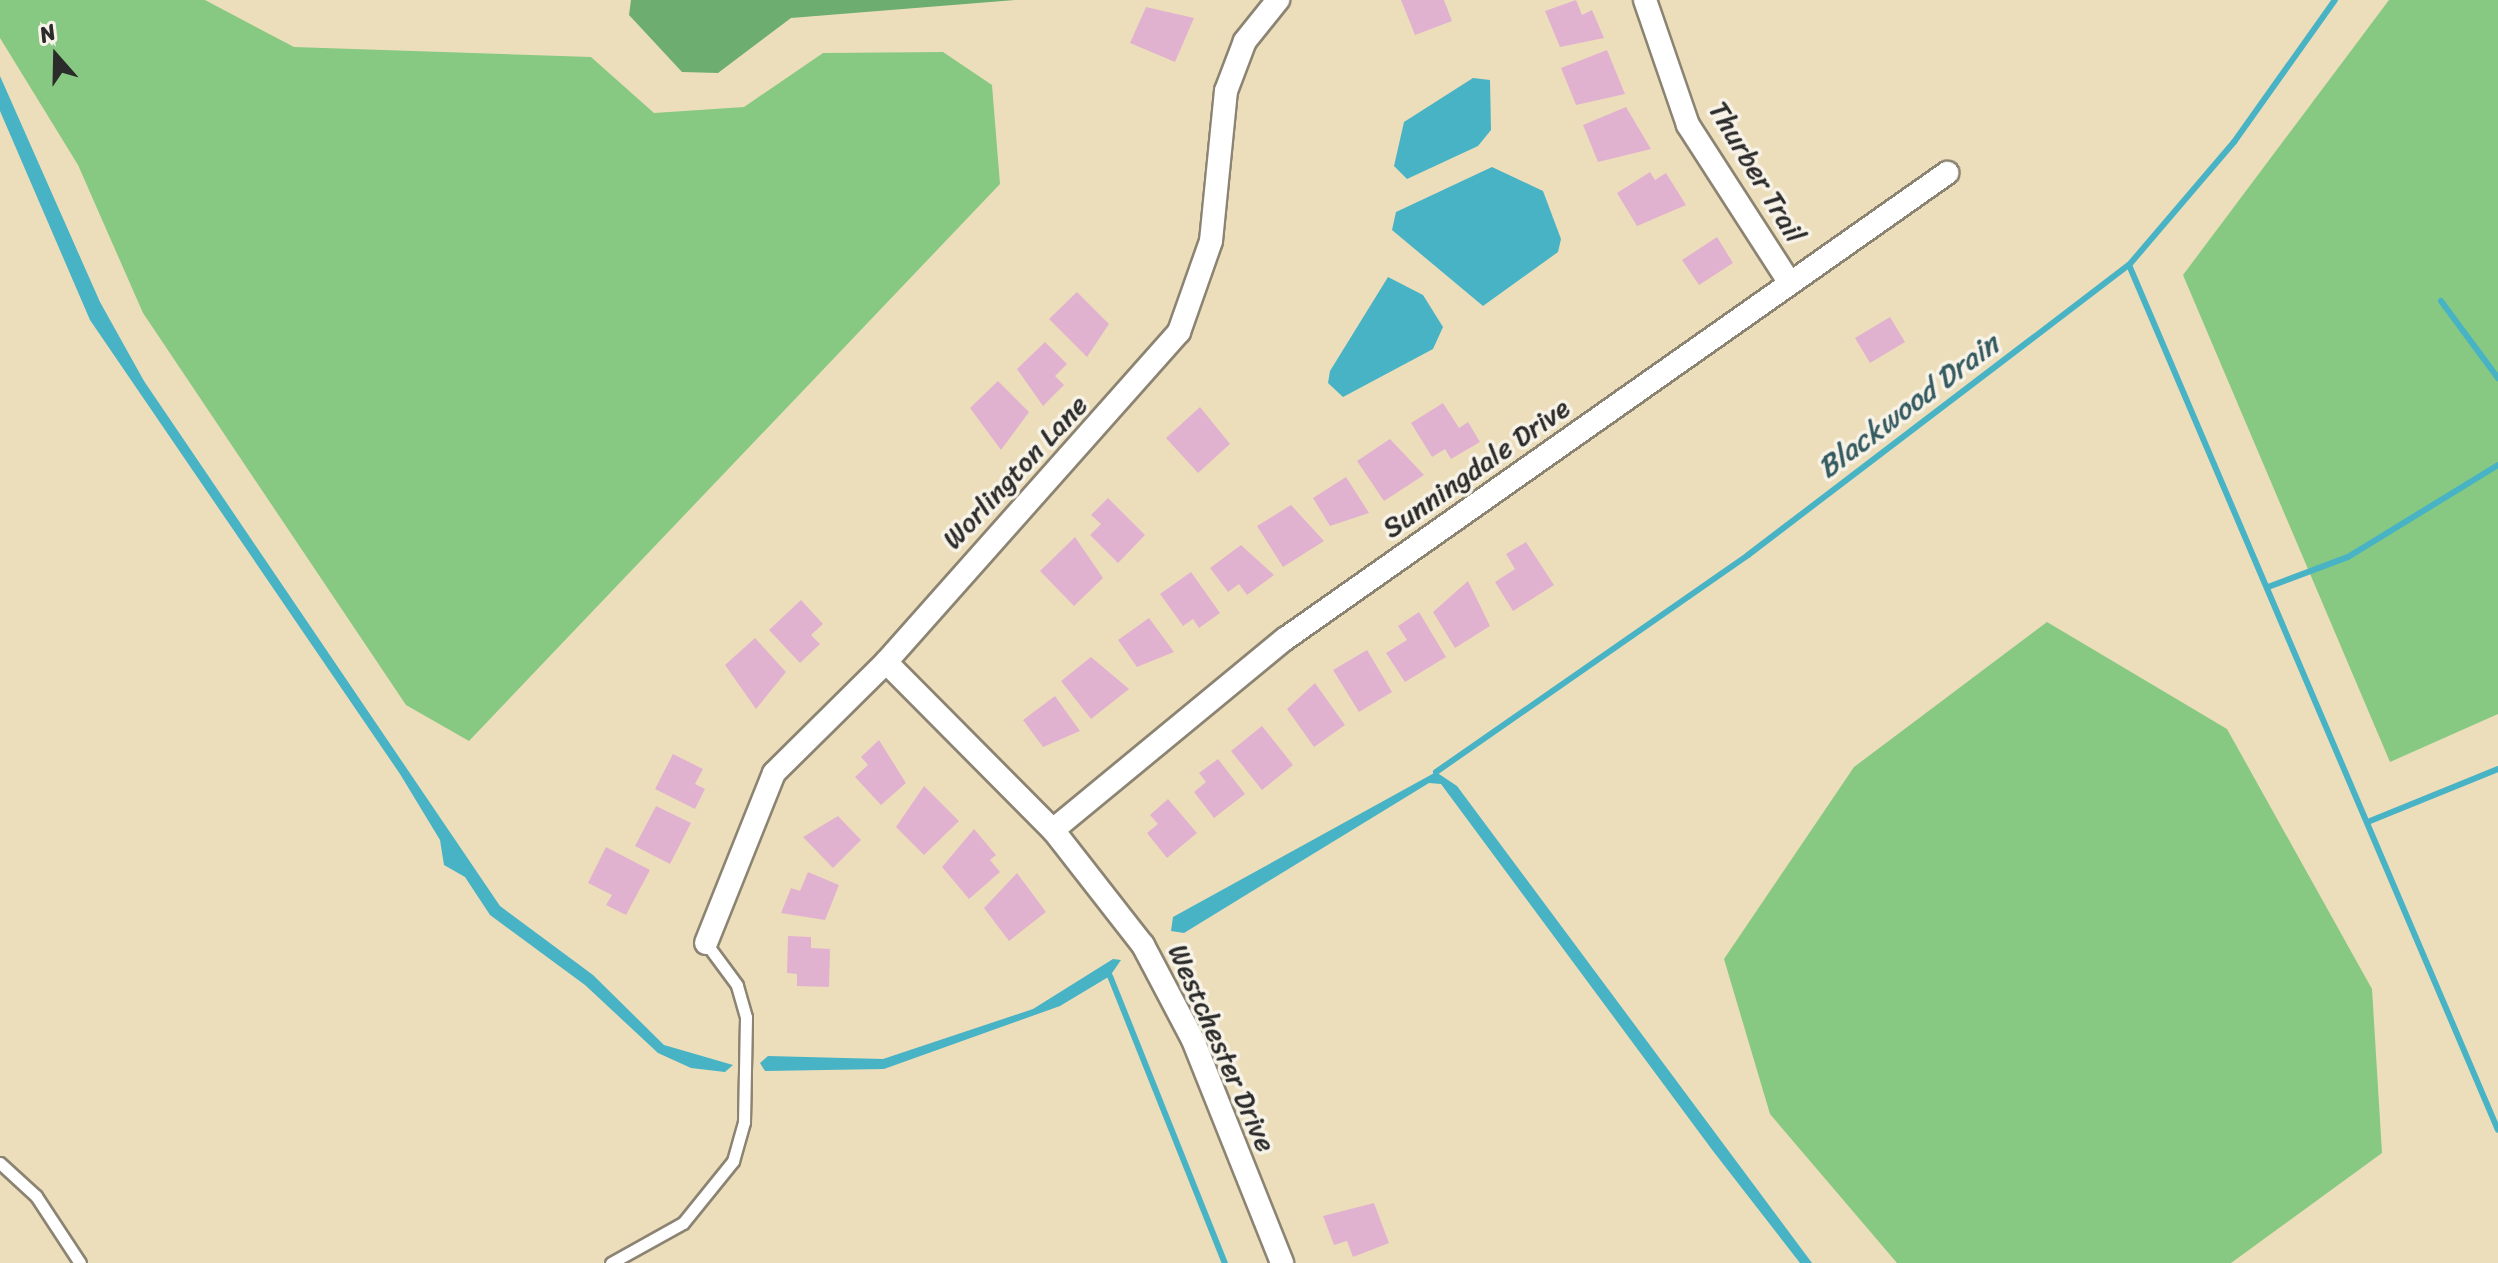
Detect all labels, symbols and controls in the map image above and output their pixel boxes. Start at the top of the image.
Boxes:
text: N [34,12,61,54]
north arrow [16,16,96,96]
street label: Thurber Trail [1702,95,1812,249]
water label: Blackwood Drain [1810,326,2006,486]
street label: Worlington Lane [935,388,1095,556]
street label: Sunningdale Drive [1376,391,1576,545]
street label: Westchester Drive [1161,939,1283,1157]

